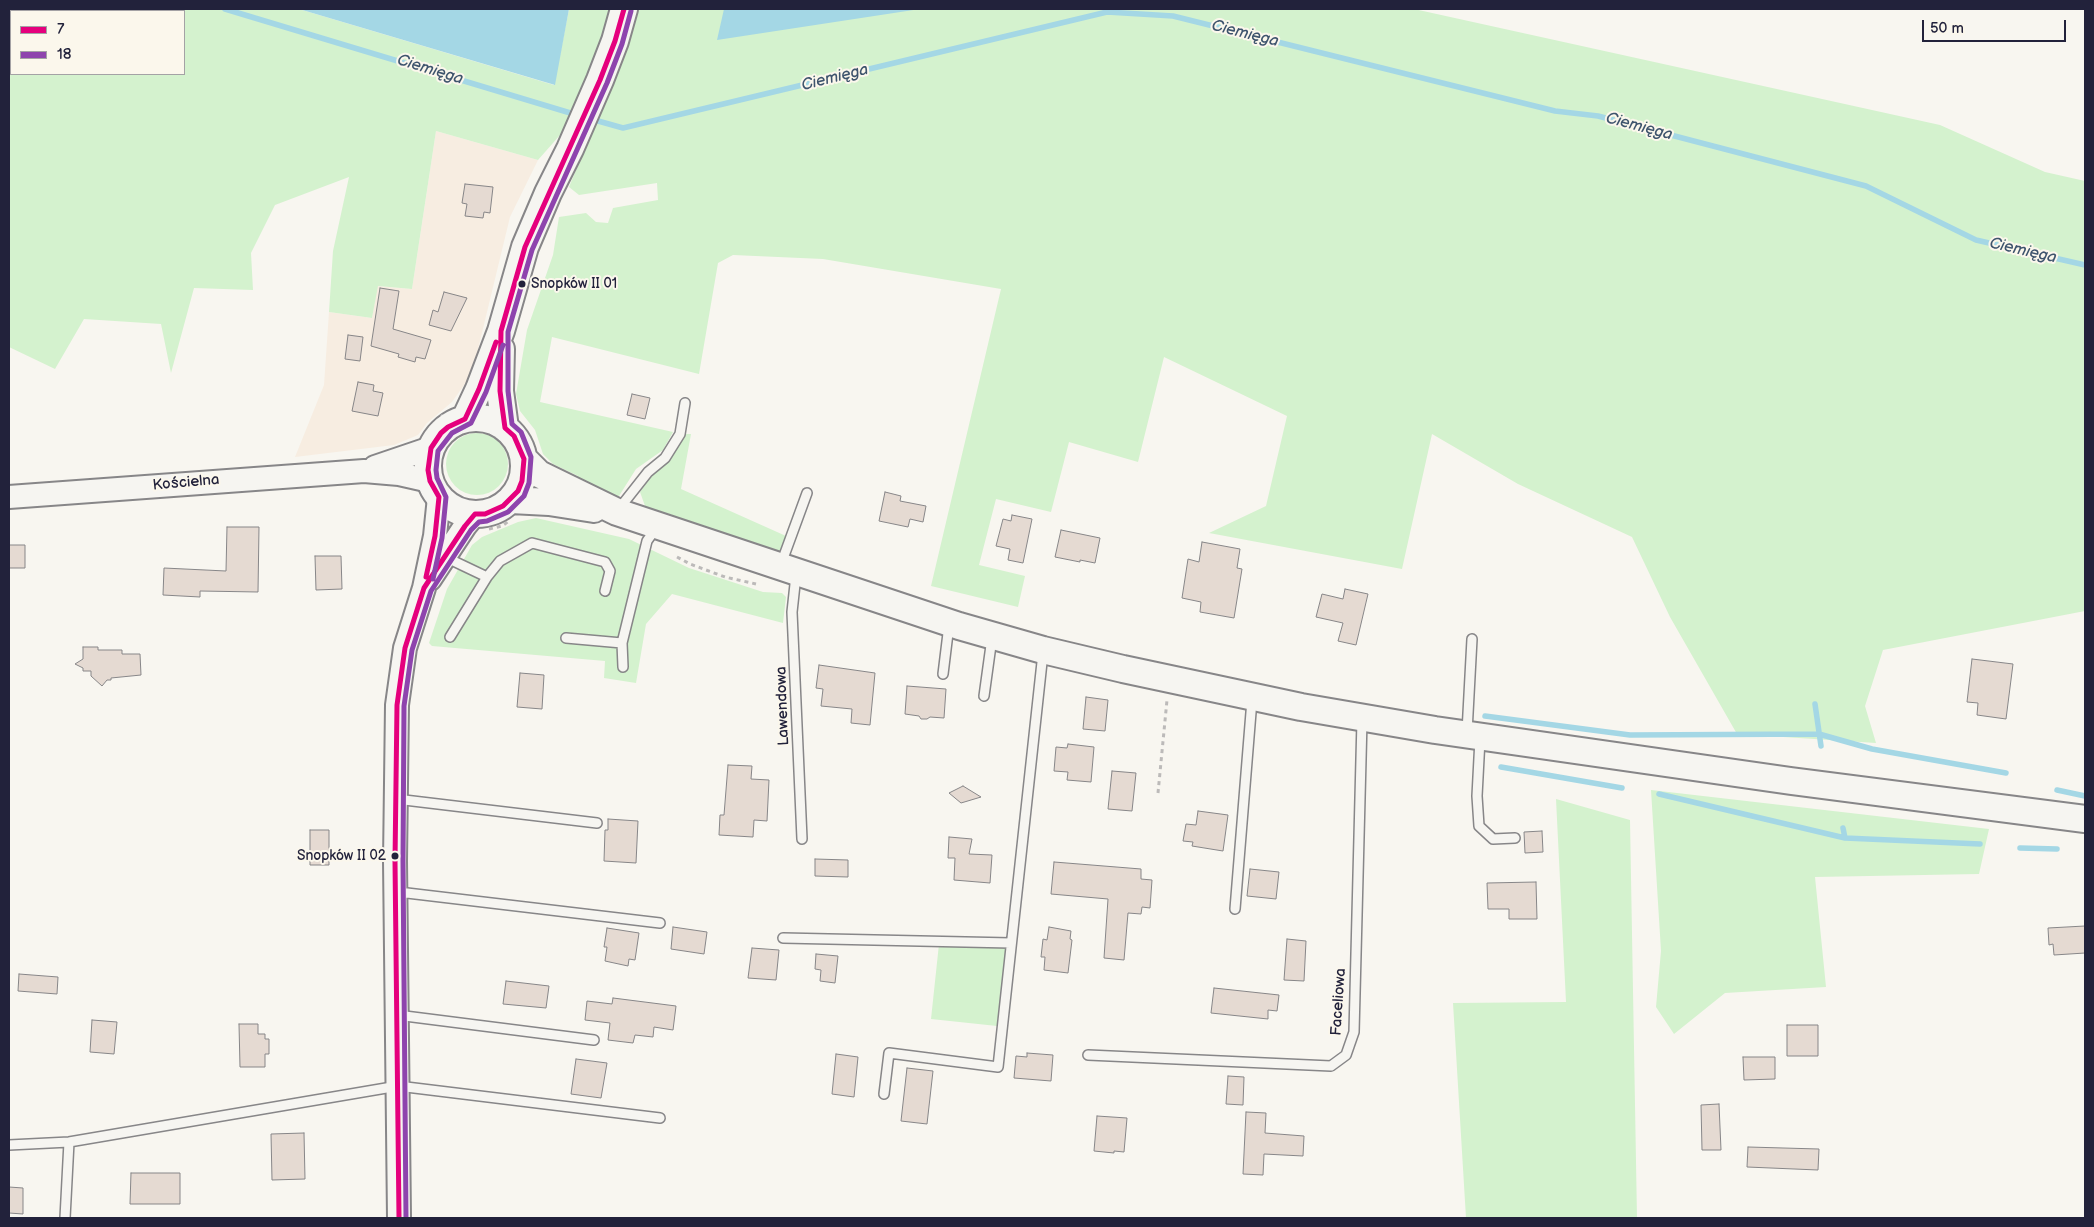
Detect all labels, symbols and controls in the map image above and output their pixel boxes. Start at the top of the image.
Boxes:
legend [10,10,185,75]
scale bar [1924,10,2068,42]
water label: Ciemięga [1210,16,1280,52]
text: 50 m [1930,19,1964,38]
text: 7 [57,20,64,39]
text: 18 [57,45,72,64]
water label: Ciemięga [394,51,466,89]
water label: Ciemięga [800,60,870,96]
water label: Ciemięga [1603,109,1675,145]
water label: Ciemięga [1988,234,2058,268]
place label: Snopków II 01 [531,276,617,292]
marker: Snopków II 01 [517,279,527,289]
street label: Kościelna [152,471,220,495]
street label: Lawendowa [773,666,793,746]
place label: Snopków II 02 [297,848,386,864]
marker: Snopków II 02 [390,851,400,861]
street label: Faceliowa [1328,968,1350,1036]

